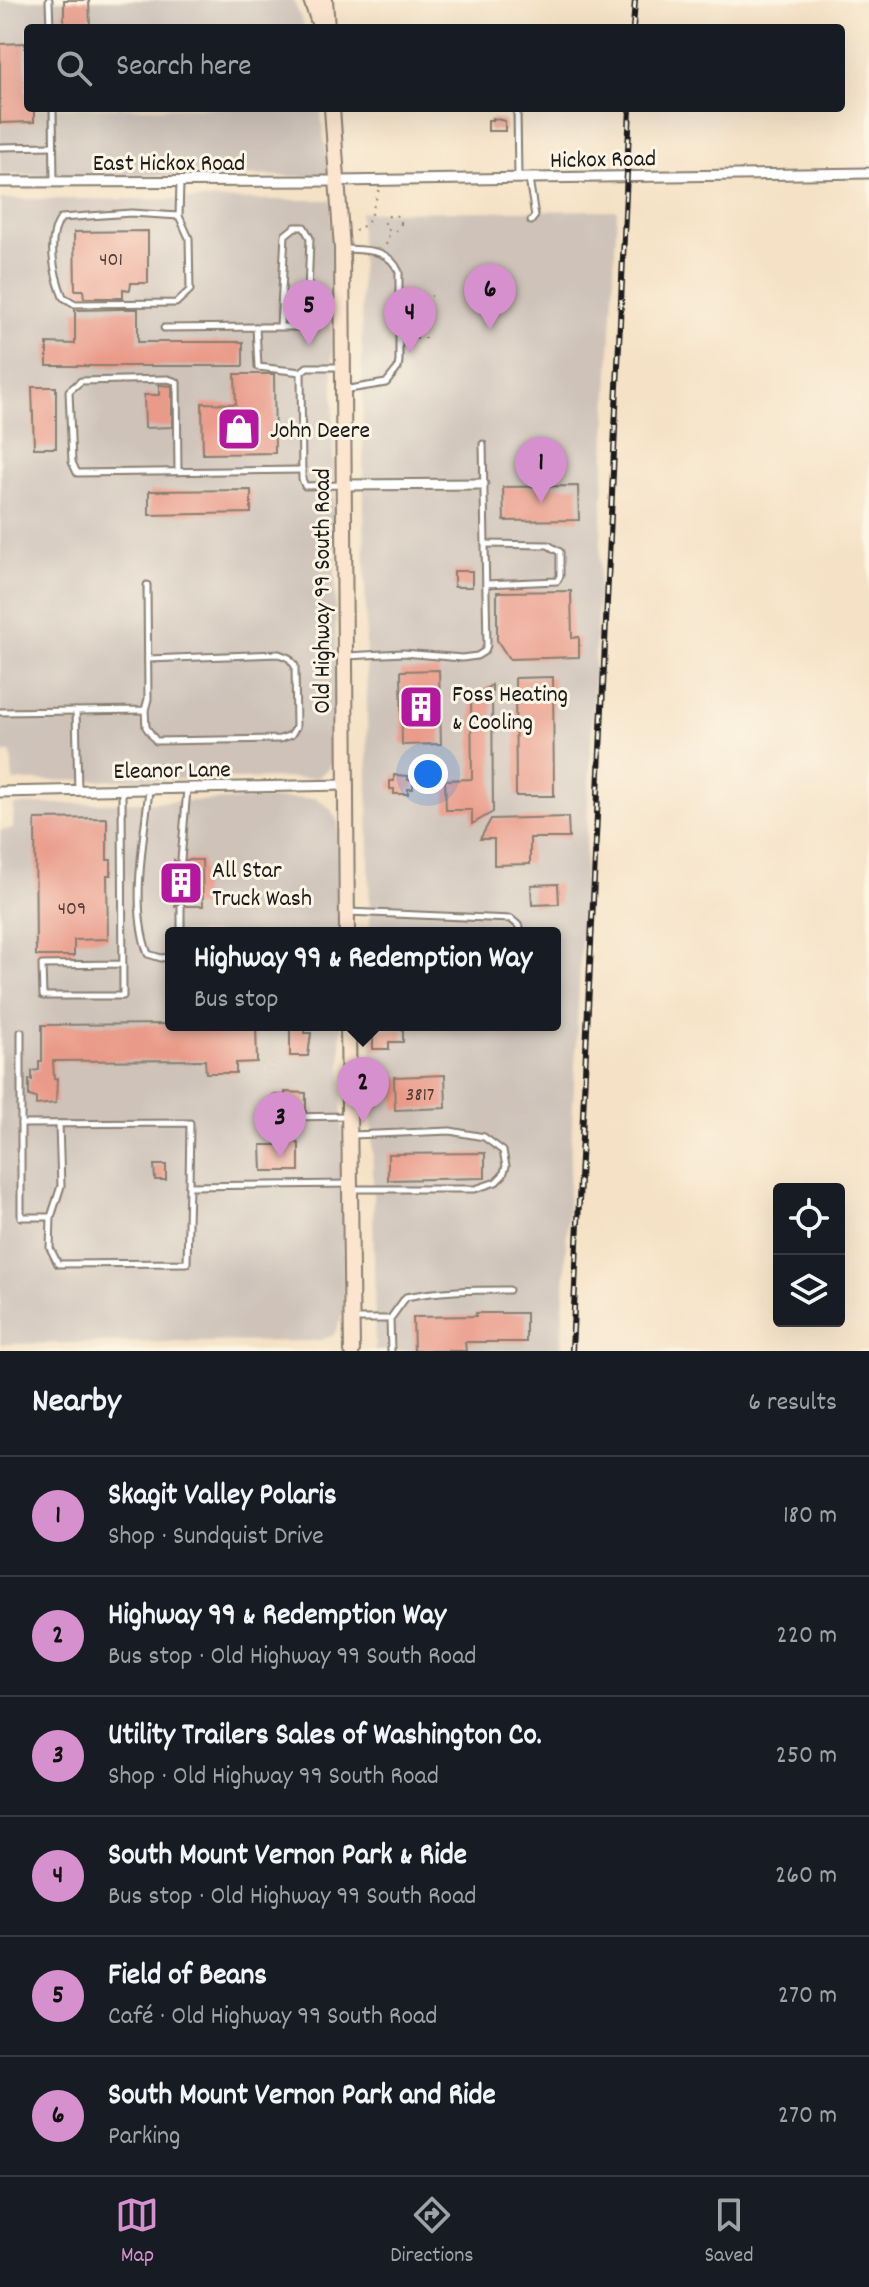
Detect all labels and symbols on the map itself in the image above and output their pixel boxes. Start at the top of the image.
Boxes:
street label: Hickox Road [550,143,656,179]
street label: East Hickox Road [93,148,245,182]
house number: 401 [99,247,123,275]
pin: 6 [464,264,516,330]
pin: 5 [283,280,335,346]
pin: 4 [384,287,436,353]
shop icon: John Deere [215,405,263,453]
place label: John Deere [270,415,370,449]
pin: 1 [515,437,567,503]
street label: Old Highway 99 South Road [307,468,341,714]
place label: Foss Heating & Cooling [452,679,568,741]
building icon: Foss Heating & Cooling [397,683,445,731]
street label: Eleanor Lane [113,754,231,790]
your location [408,754,448,794]
place label: All Star Truck Wash [212,855,312,917]
building icon: All Star Truck Wash [157,859,205,907]
house number: 409 [58,896,86,924]
pin: 2 [337,1057,389,1123]
house number: 3817 [406,1082,434,1110]
pin: 3 [254,1092,306,1158]

